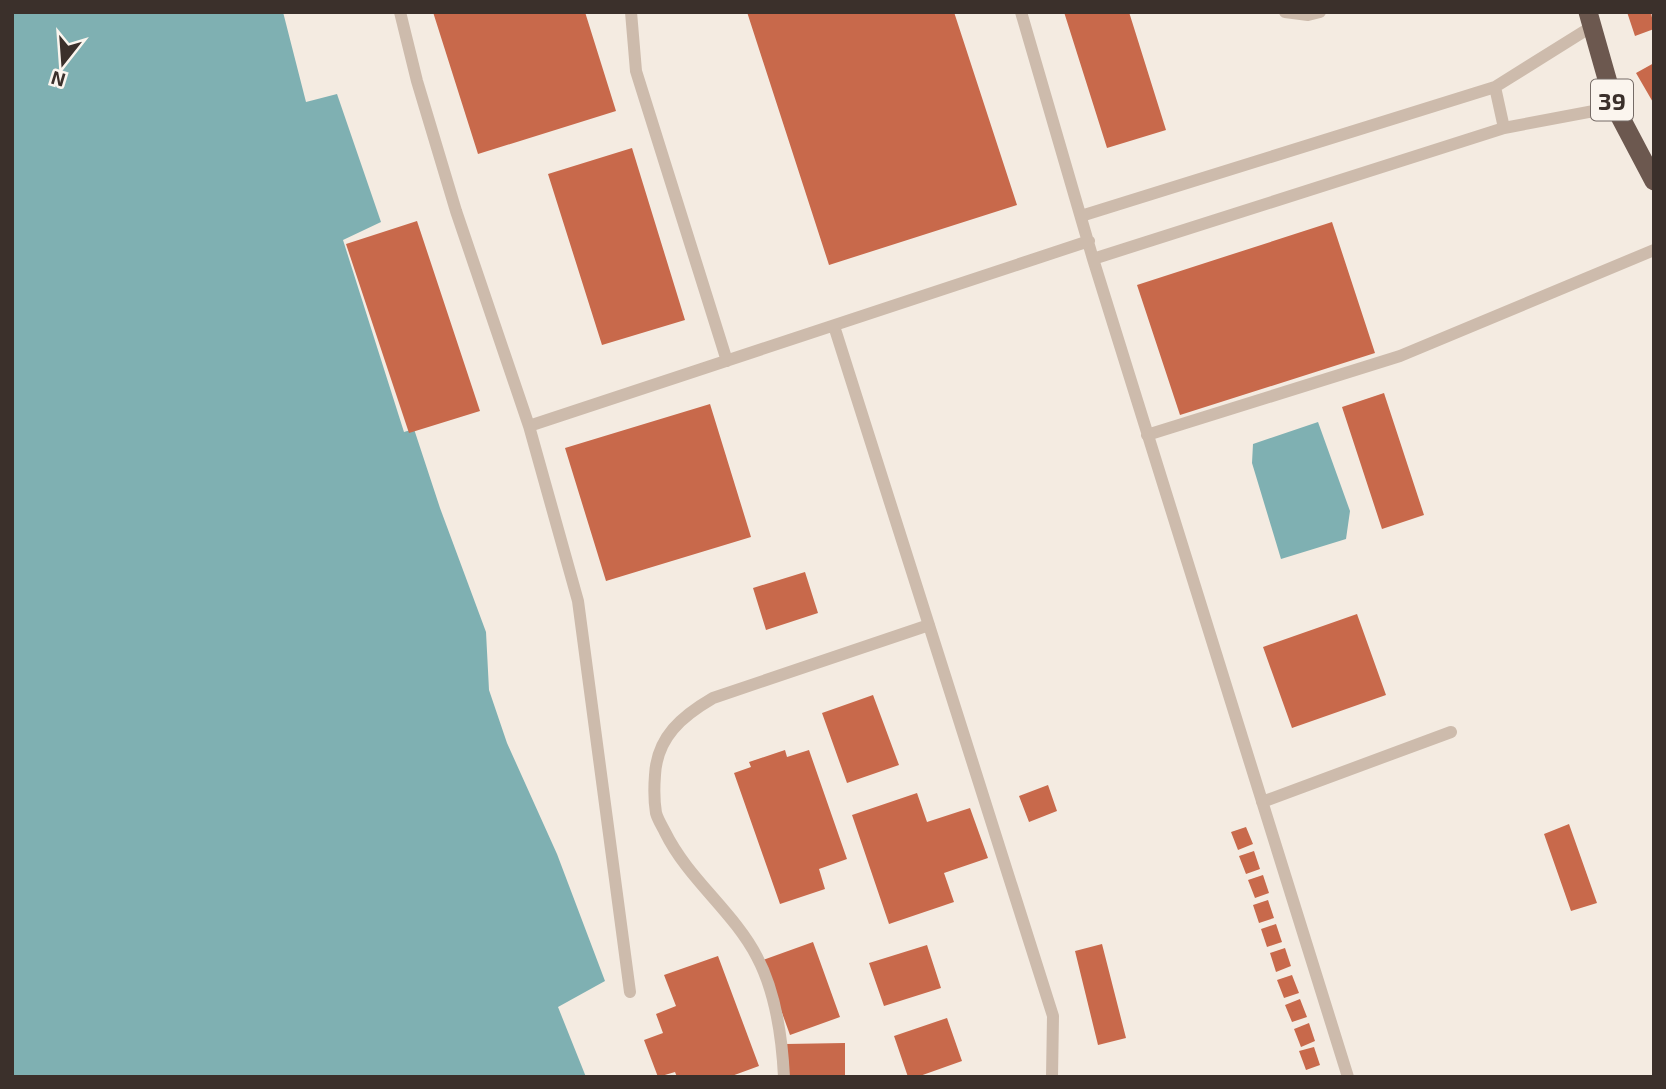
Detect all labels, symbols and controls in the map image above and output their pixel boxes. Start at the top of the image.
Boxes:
north arrow [28,28,98,98]
text: N [48,67,68,93]
road number: 39 [1591,80,1633,120]

